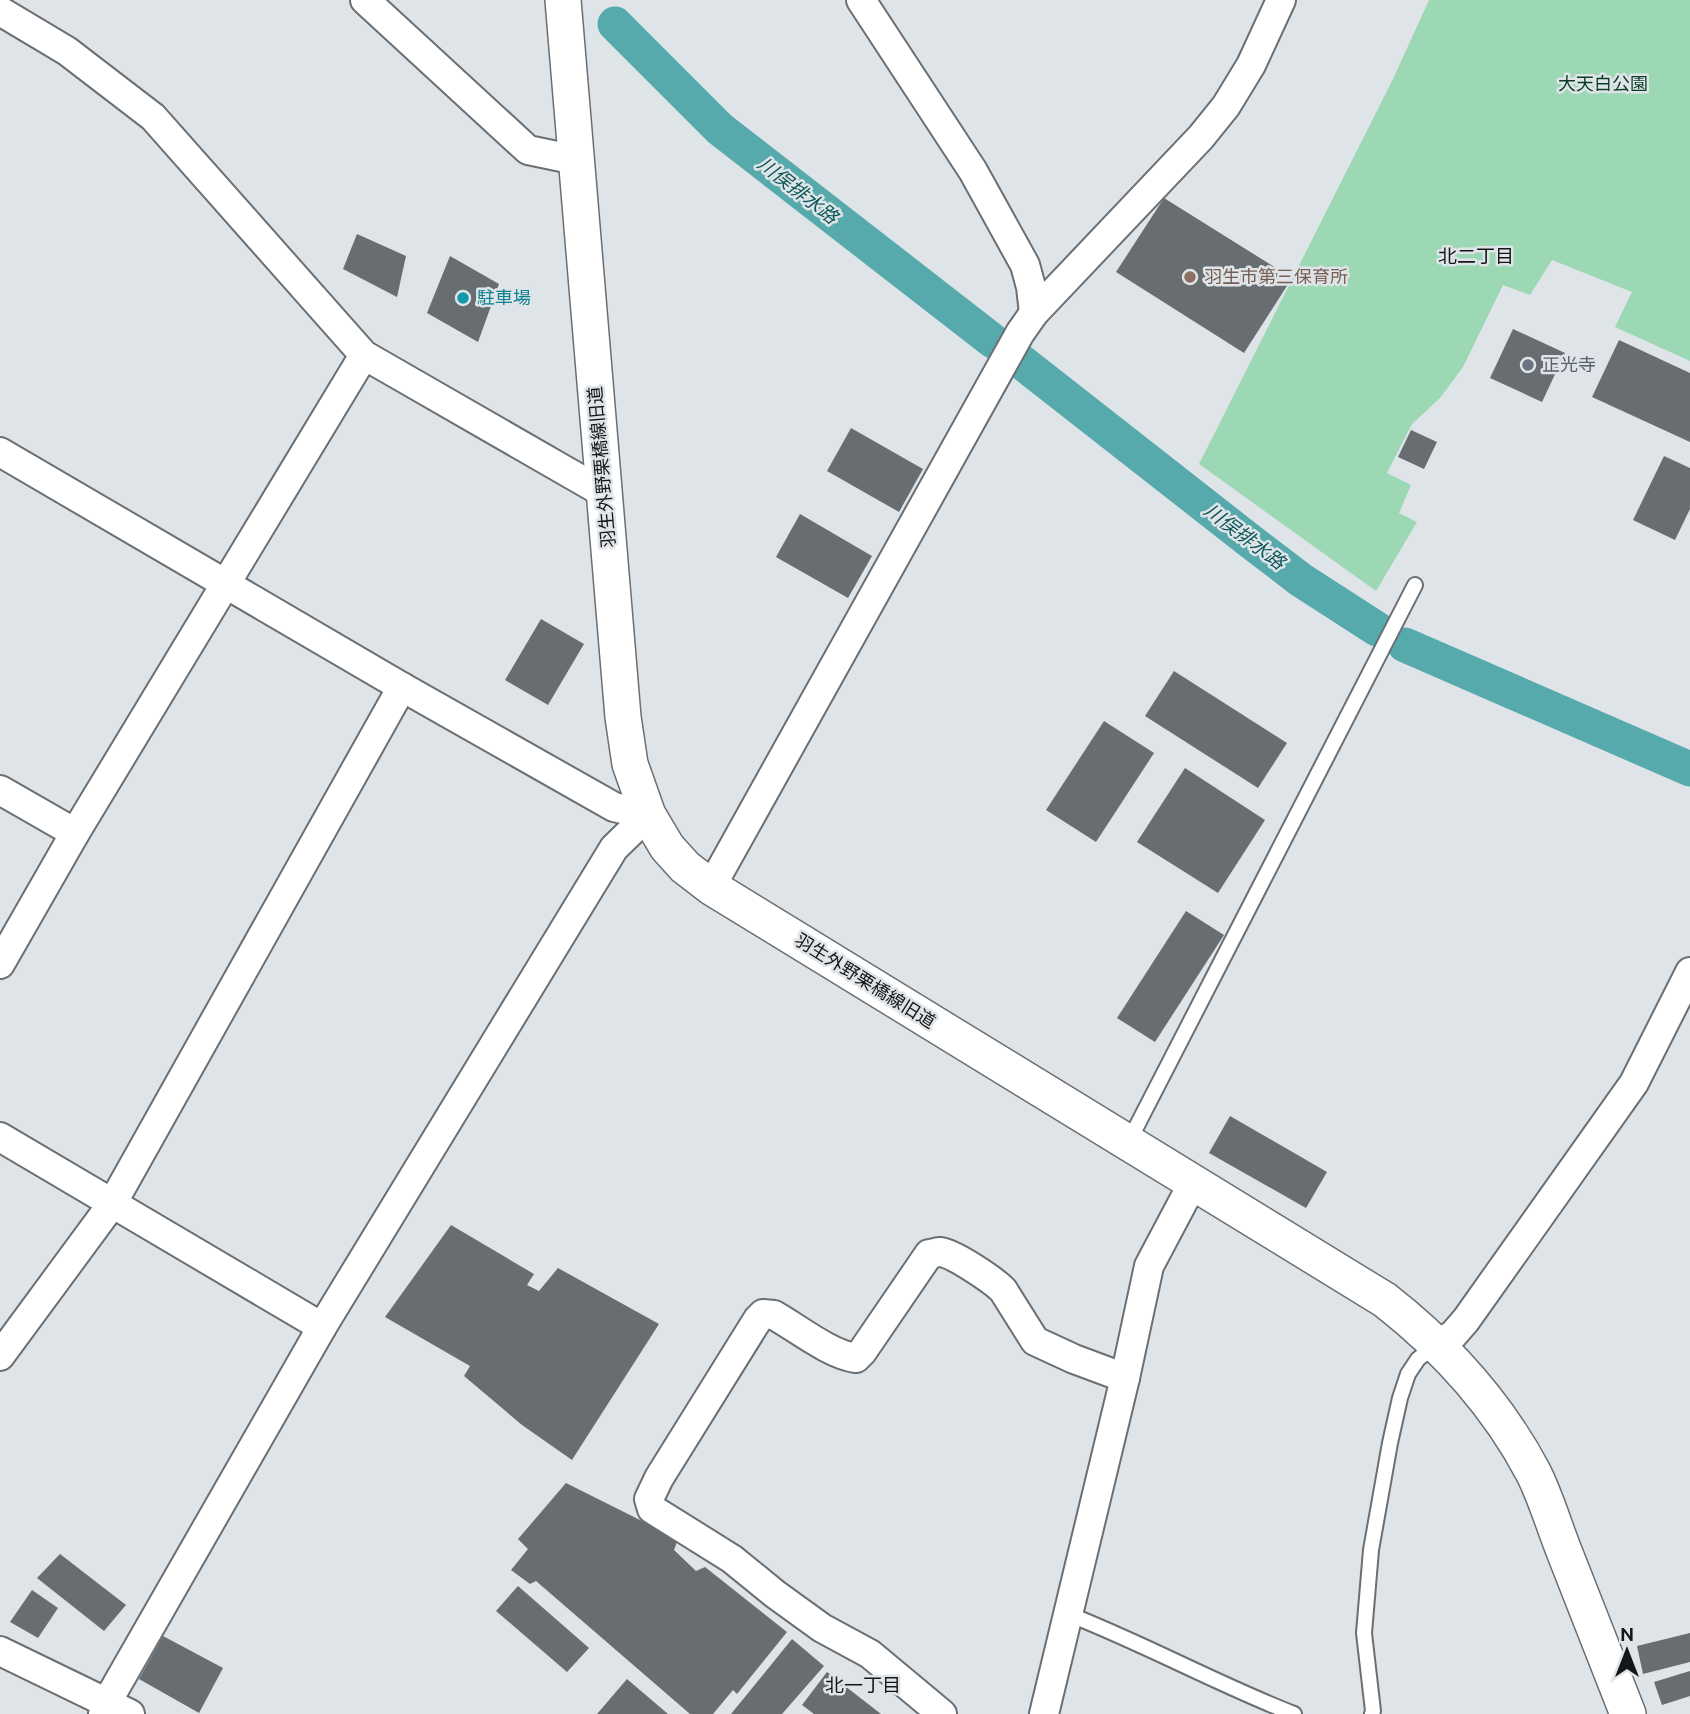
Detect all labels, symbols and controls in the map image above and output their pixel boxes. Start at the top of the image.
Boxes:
park label: 大天白公園 [1558,73,1648,93]
water label: 川俣排水路 [754,152,844,229]
district label: 北二丁目 [1438,245,1514,267]
place label: 羽生市第三保育所 [1204,266,1348,286]
marker: 羽生市第三保育所 [1182,269,1198,285]
place label: 駐車場 [477,287,531,307]
marker: 駐車場 [455,290,471,306]
place label: 正光寺 [1542,354,1596,374]
marker: 正光寺 [1520,357,1536,373]
street label: 羽生外野栗橋線旧道 [584,386,618,549]
water label: 川俣排水路 [1200,499,1291,575]
street label: 羽生外野栗橋線旧道 [792,929,940,1032]
north arrow [1592,1616,1662,1686]
text: N [1620,1623,1634,1645]
district label: 北一丁目 [825,1674,901,1696]

